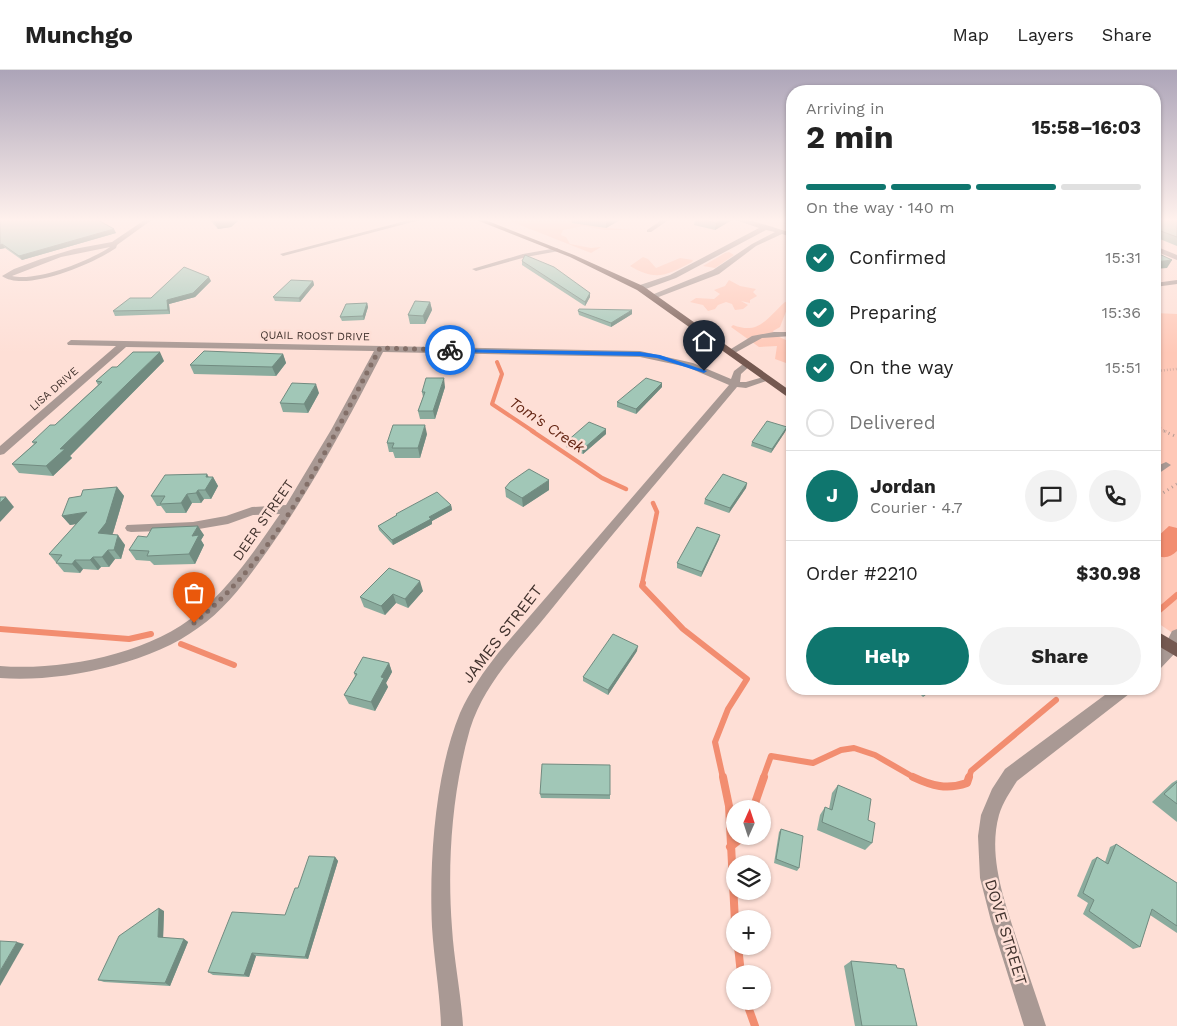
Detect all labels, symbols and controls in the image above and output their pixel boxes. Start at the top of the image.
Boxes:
text: Munchgo [25,21,133,49]
text: Map [952,24,989,45]
text: Layers [1017,24,1074,45]
text: Share [1102,24,1152,45]
text: Arriving in [806,99,884,118]
text: 15:58–16:03 [1032,116,1141,139]
text: 2 min [806,118,894,156]
text: On the way · 140 m [806,198,954,217]
icon: check [806,244,834,272]
text: Confirmed [849,246,946,269]
text: 15:31 [1105,248,1141,267]
icon: check [806,299,834,327]
text: Preparing [849,301,936,324]
text: 15:36 [1102,303,1141,322]
pin [683,320,725,371]
courier [425,325,475,375]
icon: home [690,327,718,355]
street label: QUAIL ROOST DRIVE [260,329,370,343]
icon: bike [436,336,464,364]
icon: check [806,354,834,382]
text: On the way [849,356,953,379]
text: 15:51 [1105,358,1141,377]
street label: LISA DRIVE [27,364,81,414]
water label: Tom's Creek [506,393,589,457]
text: Delivered [849,411,936,434]
button: chat [1025,470,1077,522]
button: phone [1089,470,1141,522]
text: Jordan [870,475,936,498]
street label: DEER STREET [229,476,297,563]
text: J [826,484,838,507]
text: Courier · 4.7 [870,498,963,517]
text: Order #2210 [806,562,918,585]
text: $30.98 [1076,562,1141,585]
pin [173,572,215,623]
icon: bag [180,579,208,607]
street label: JAMES STREET [458,581,546,687]
button: Help [806,627,969,685]
button: Share [979,627,1141,685]
north arrow [726,800,771,845]
map controls [726,800,771,1010]
button: layers [726,855,771,900]
street label: DOVE STREET [981,877,1031,987]
button: + [726,910,771,955]
button: − [726,965,771,1010]

